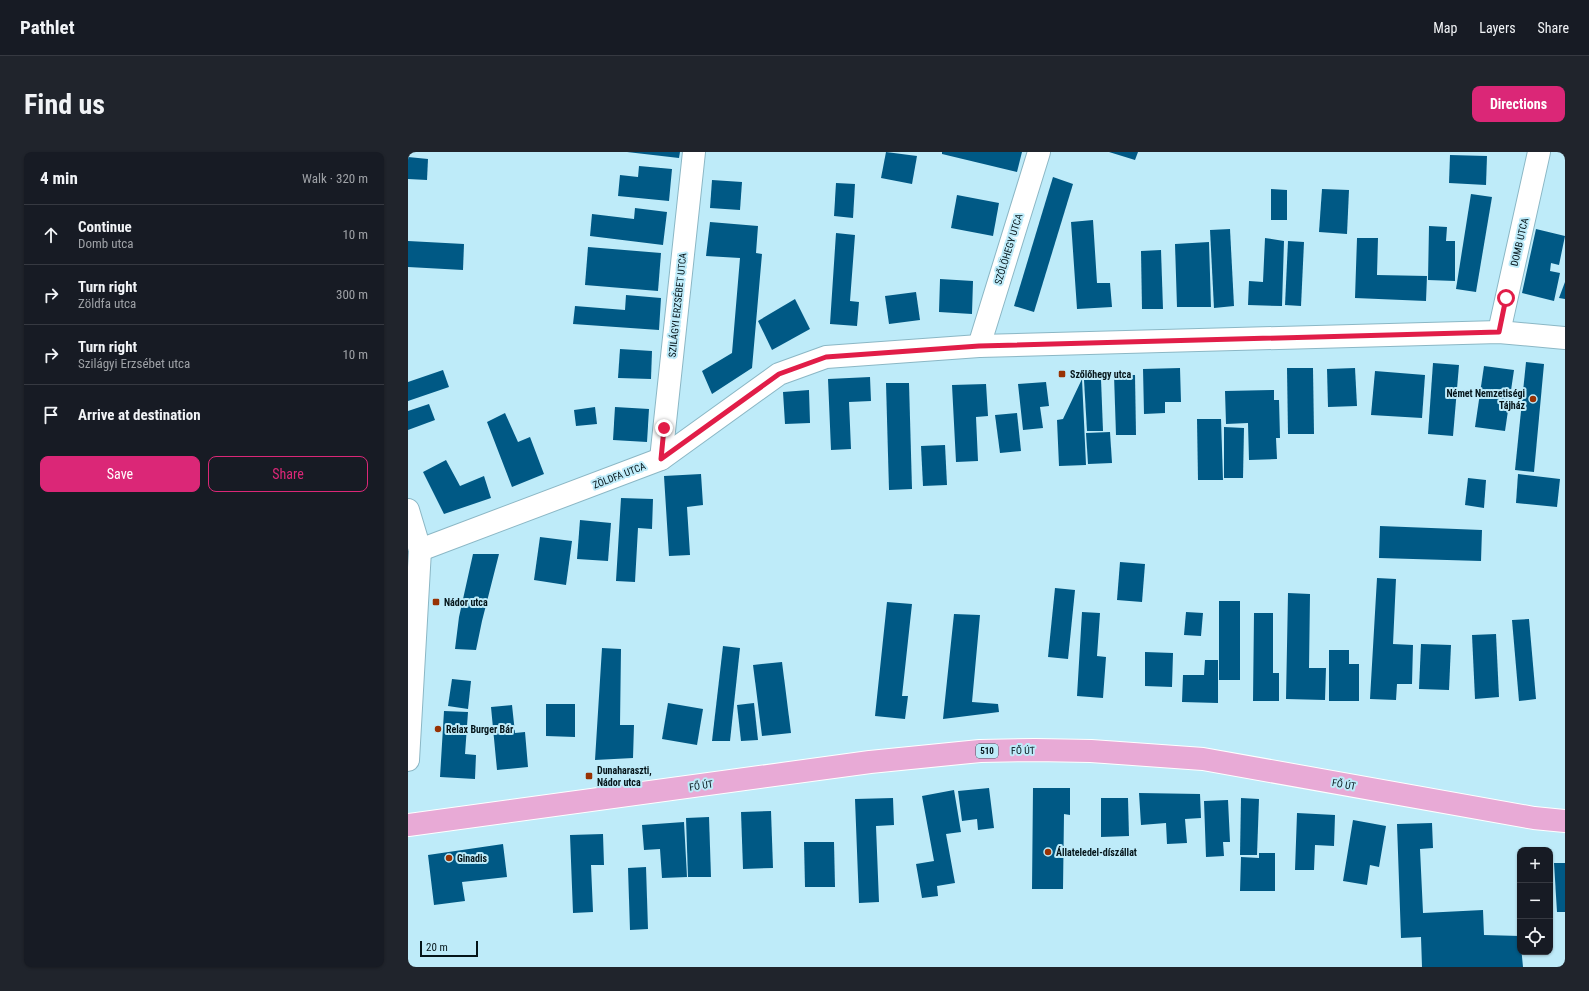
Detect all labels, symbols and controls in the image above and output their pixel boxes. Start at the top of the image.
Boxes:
text: Pathlet [20,16,75,39]
text: Map [1433,20,1457,36]
text: Layers [1479,20,1516,36]
text: Share [1538,20,1569,36]
button: Directions [1472,86,1565,122]
text: Find us [24,88,105,121]
text: 4 min [40,168,78,188]
text: Walk · 320 m [302,171,368,186]
street label: SZŐLÖHEGY UTCA [992,212,1025,286]
street label: DOMB UTCA [1509,217,1530,267]
text: Continue [78,218,132,236]
icon: ahead [40,224,62,246]
text: 10 m [342,227,368,242]
text: Domb utca [78,236,134,251]
street label: SZILÁGYI ERZSÉBET UTCA [666,252,688,358]
text: Turn right [78,278,137,296]
icon: right [40,284,62,306]
text: 300 m [336,287,368,302]
route start [1497,289,1515,307]
text: Zöldfa utca [78,296,136,311]
text: Turn right [78,338,137,356]
icon: right [40,344,62,366]
text: 10 m [342,347,368,362]
text: Szilágyi Erzsébet utca [78,356,190,371]
marker: Szőlőhegy utca [1057,369,1067,379]
place label: Szőlőhegy utca [1070,369,1131,380]
place label: Német Nemzetiségi Tájház [1446,388,1525,411]
marker: Német Nemzetiségi Tájház [1528,394,1538,404]
icon: arrive [40,404,62,426]
text: Arrive at destination [78,406,201,424]
route end [655,419,673,437]
button: Save [40,456,200,492]
button: Share [208,456,368,492]
street label: ZÖLDFA UTCA [591,459,647,491]
marker: Nádor utca [431,597,441,607]
place label: Nádor utca [444,597,488,608]
marker: Relax Burger Bár [433,724,443,734]
place label: Relax Burger Bár [446,724,514,735]
road number: 510 [976,744,998,758]
street label: FŐ ÚT [1011,744,1035,756]
place label: Dunaharaszti, Nádor utca [597,765,652,788]
marker: Dunaharaszti, Nádor utca [584,771,594,781]
street label: FŐ ÚT [1331,776,1357,792]
street label: FŐ ÚT [688,777,714,793]
place label: Állateledel-díszállat [1056,846,1137,858]
marker: Állateledel-díszállat [1043,847,1053,857]
map controls [1517,847,1553,955]
button: + [1517,847,1553,883]
marker: Ginadis [444,853,454,863]
place label: Ginadis [457,853,487,864]
button: − [1517,883,1553,919]
button: locate [1517,919,1553,955]
scale bar [420,939,478,958]
text: 20 m [426,941,448,954]

